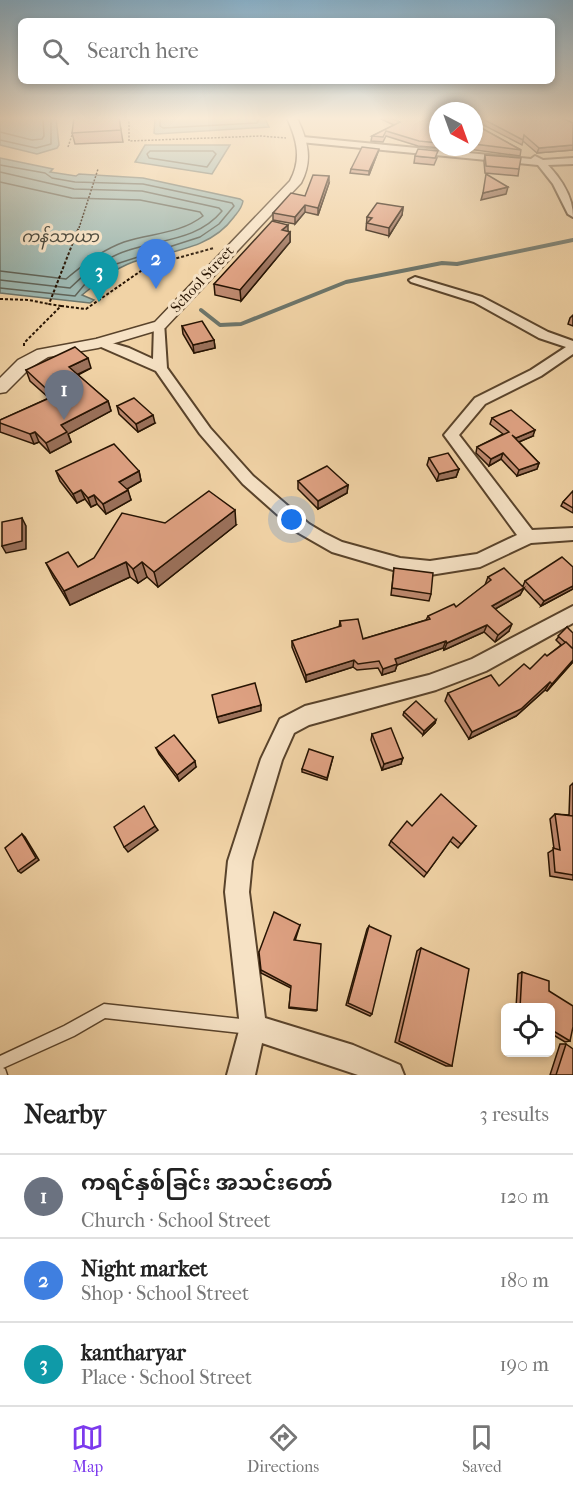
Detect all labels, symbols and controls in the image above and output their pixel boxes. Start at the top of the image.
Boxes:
search box [18,18,555,84]
icon: search [39,35,72,68]
text: Search here [87,38,199,64]
north arrow [429,102,483,156]
water label: ကန်သာယာ [21,225,100,250]
pin: 2 [136,240,176,289]
street label: School Street [167,241,238,316]
pin: 3 [80,252,118,302]
pin: 1 [44,370,84,420]
your location [277,505,306,534]
map controls [501,1003,555,1057]
button: locate [501,1003,555,1057]
text: Nearby [24,1099,106,1130]
text: 3 results [480,1103,549,1126]
text: ကရင်နှစ်ခြင်း အသင်းတော် [81,1170,333,1196]
text: 1 [40,1185,47,1208]
text: 120 m [500,1185,549,1208]
text: Church · School Street [81,1209,271,1232]
text: Night market [81,1256,208,1282]
text: 2 [38,1269,49,1292]
text: 180 m [500,1269,549,1292]
text: Shop · School Street [81,1282,249,1305]
text: kantharyar [81,1340,186,1366]
text: 3 [39,1353,48,1376]
text: 190 m [499,1353,549,1376]
text: Place · School Street [81,1366,252,1389]
tab: Map [71,1421,104,1476]
tab: Directions [247,1421,319,1476]
tab: Saved [462,1421,502,1476]

